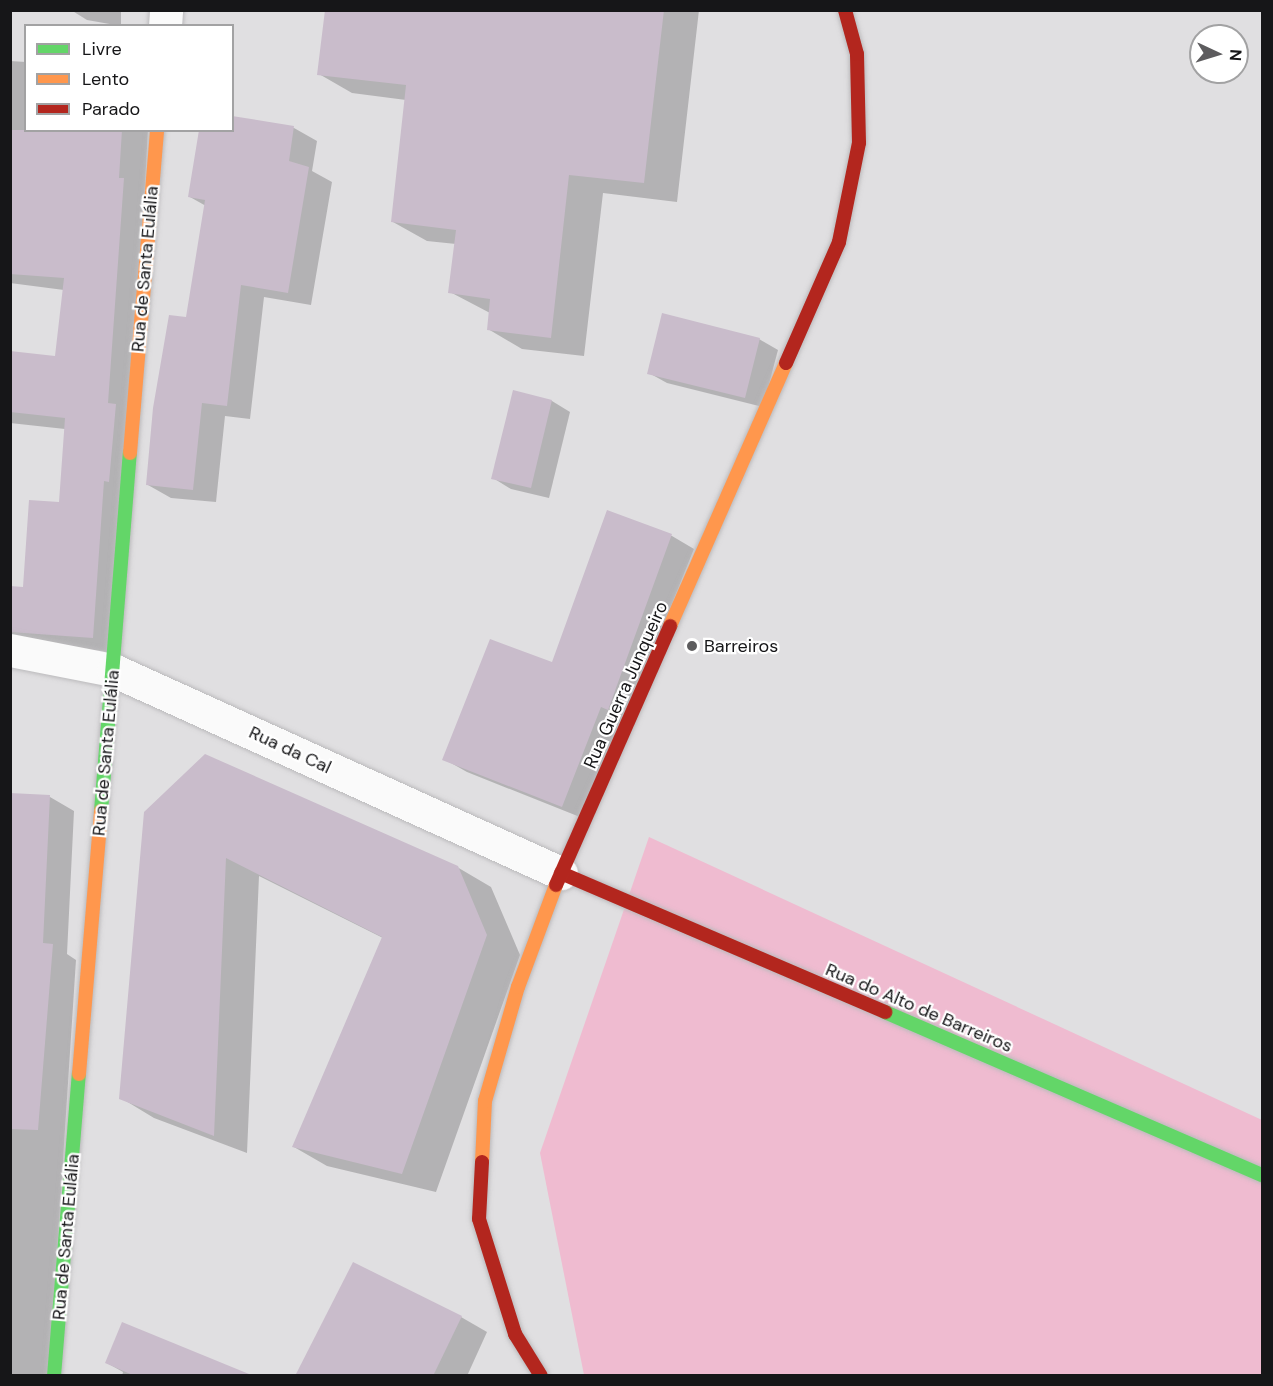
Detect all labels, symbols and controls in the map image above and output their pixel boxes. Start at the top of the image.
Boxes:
legend [24,24,234,132]
north arrow [1189,24,1249,84]
text: Livre [82,37,122,61]
text: N [1225,49,1246,62]
text: Lento [82,67,129,91]
text: Parado [82,97,140,121]
street label: Rua de Santa Eulália [127,185,163,353]
street label: Rua Guerra Junqueiro [579,598,673,772]
place label: Barreiros [704,635,778,657]
marker: Barreiros [685,639,699,653]
street label: Rua de Santa Eulália [88,669,124,837]
street label: Rua da Cal [245,722,335,778]
street label: Rua do Alto de Barreiros [822,959,1016,1057]
street label: Rua de Santa Eulália [48,1153,84,1321]

